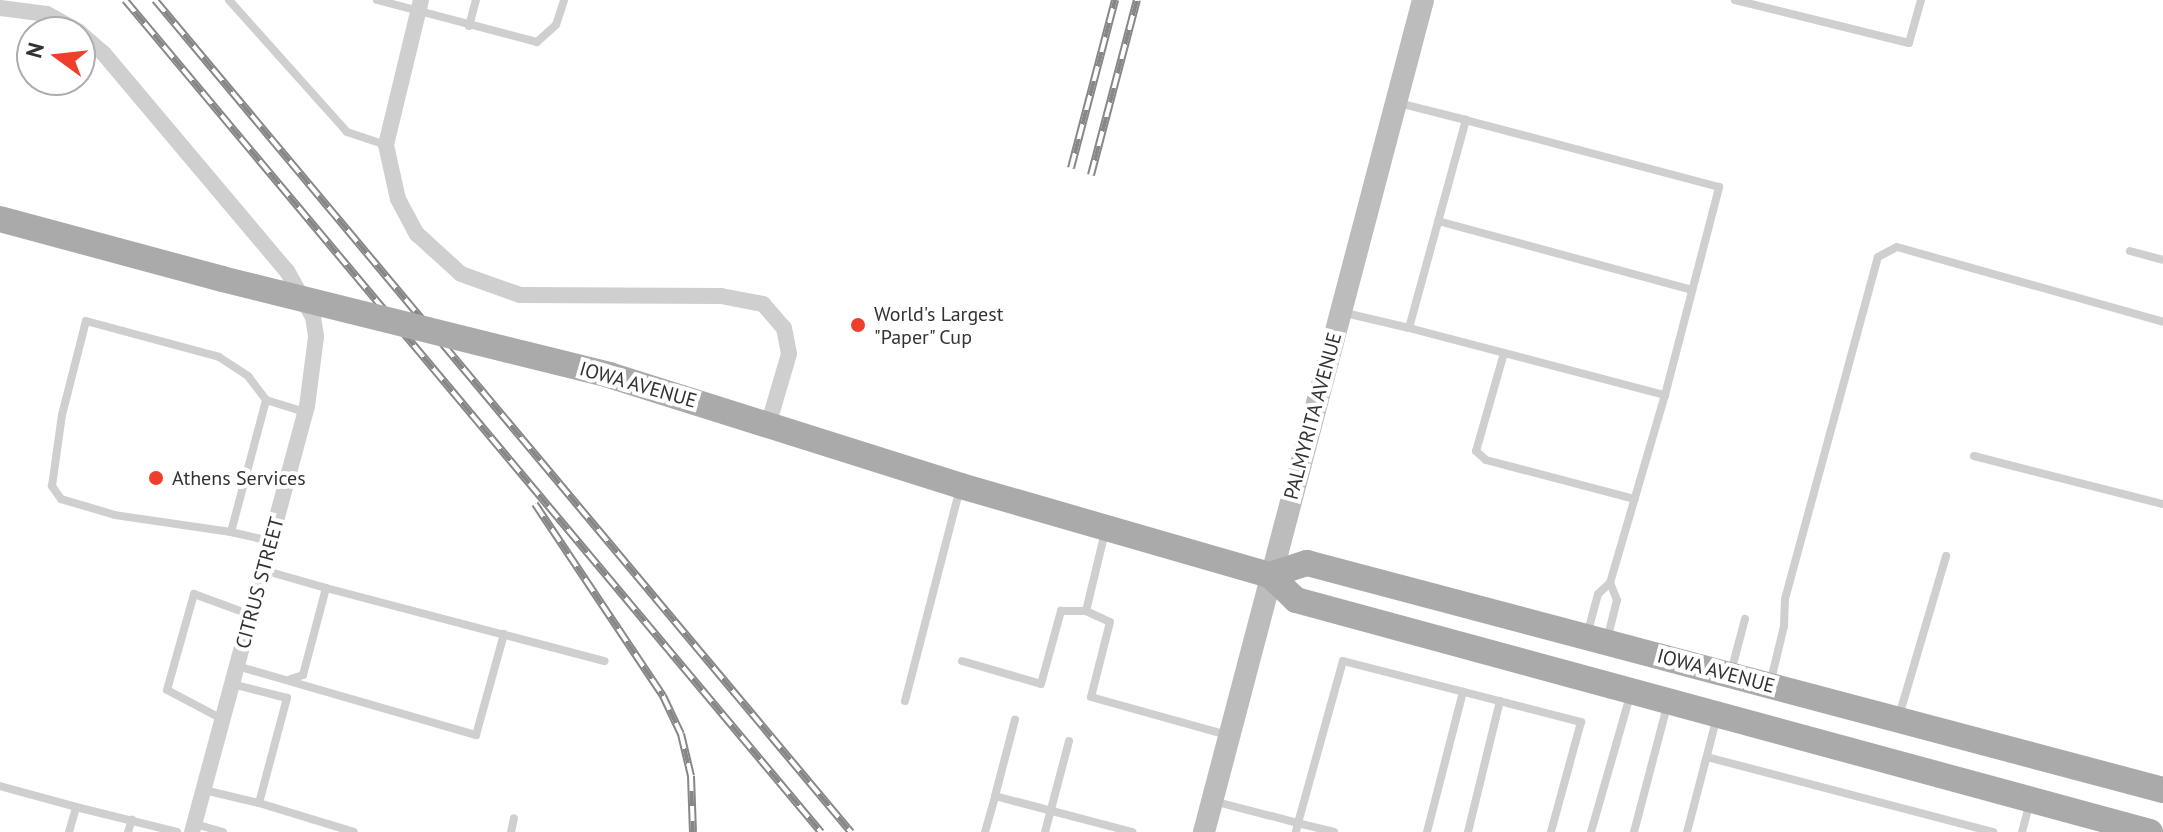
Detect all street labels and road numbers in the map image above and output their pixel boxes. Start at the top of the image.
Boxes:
street label: PALMYRITA AVENUE [1279,329,1347,503]
street label: IOWA AVENUE [576,357,700,413]
street label: CITRUS STREET [231,515,289,651]
street label: IOWA AVENUE [1654,644,1778,698]

